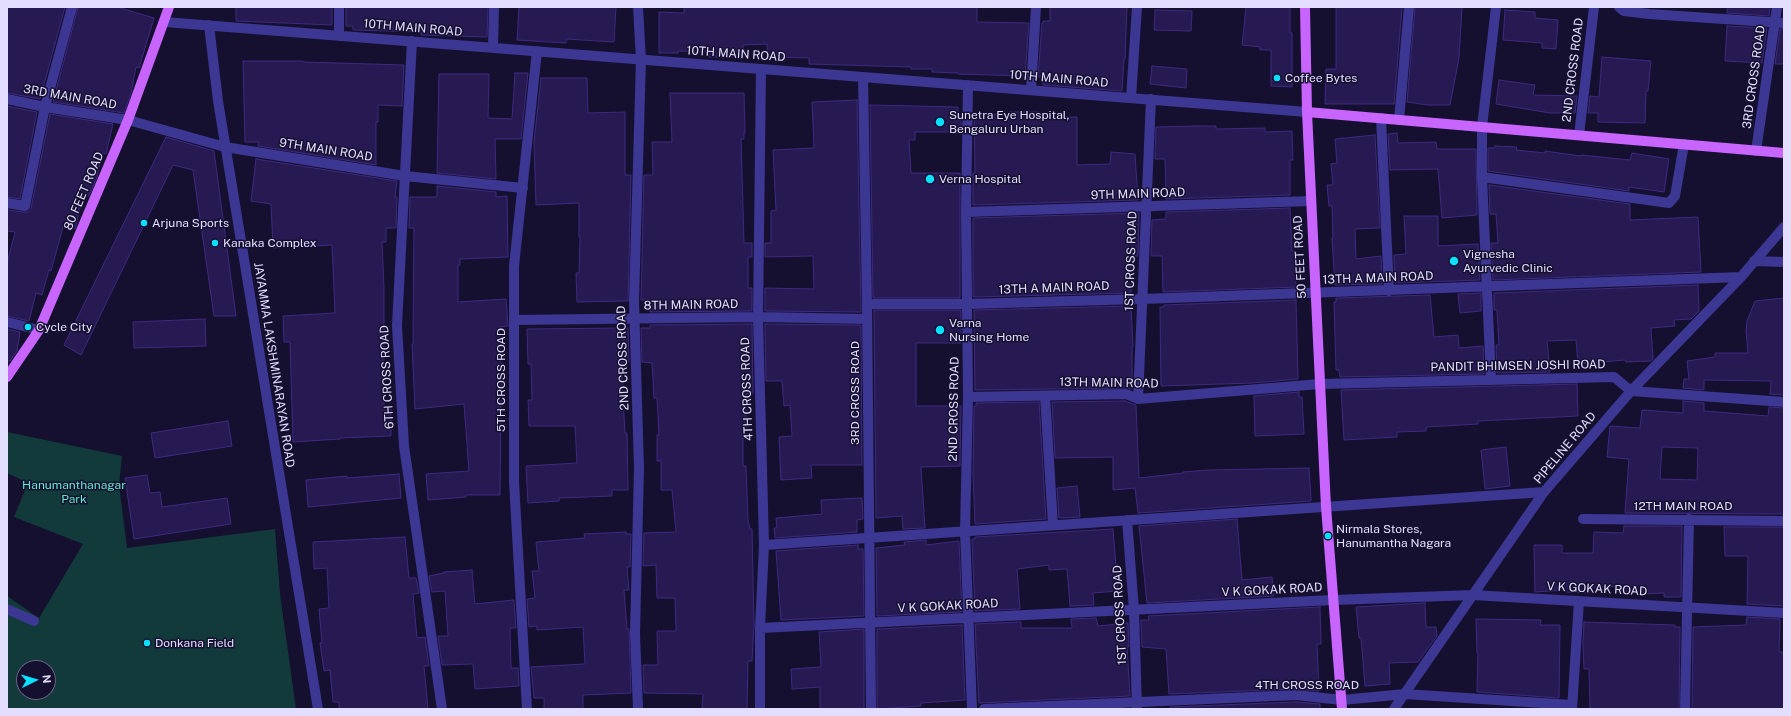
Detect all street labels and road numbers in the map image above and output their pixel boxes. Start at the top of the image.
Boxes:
street label: 10TH MAIN ROAD [363,17,463,39]
street label: 2ND CROSS ROAD [1559,17,1587,123]
street label: 3RD CROSS ROAD [1740,24,1768,130]
street label: 10TH MAIN ROAD [686,43,786,65]
street label: 10TH MAIN ROAD [1009,68,1109,90]
street label: 3RD MAIN ROAD [22,82,118,112]
street label: 9TH MAIN ROAD [278,136,374,164]
street label: 80 FEET ROAD [61,150,107,232]
street label: 9TH MAIN ROAD [1091,185,1185,203]
street label: 1ST CROSS ROAD [1122,211,1140,311]
street label: 50 FEET ROAD [1291,215,1309,299]
street label: JAYAMMA LAKSHMINARAYAN ROAD [251,261,297,469]
street label: 13TH A MAIN ROAD [1322,269,1434,287]
street label: 13TH A MAIN ROAD [998,279,1110,297]
street label: 8TH MAIN ROAD [644,297,738,313]
street label: 2ND CROSS ROAD [614,305,632,411]
street label: 6TH CROSS ROAD [377,325,397,429]
street label: 5TH CROSS ROAD [494,328,508,432]
street label: 4TH CROSS ROAD [738,337,756,441]
street label: 3RD CROSS ROAD [848,341,862,445]
street label: 2ND CROSS ROAD [946,356,962,462]
street label: PANDIT BHIMSEN JOSHI ROAD [1430,357,1606,375]
street label: 13TH MAIN ROAD [1059,375,1159,391]
street label: PIPELINE ROAD [1531,409,1599,487]
street label: 12TH MAIN ROAD [1634,499,1732,513]
street label: 1ST CROSS ROAD [1110,565,1130,665]
street label: V K GOKAK ROAD [1546,579,1648,599]
street label: V K GOKAK ROAD [1221,580,1323,600]
street label: V K GOKAK ROAD [897,596,999,616]
street label: 4TH CROSS ROAD [1255,678,1359,692]

